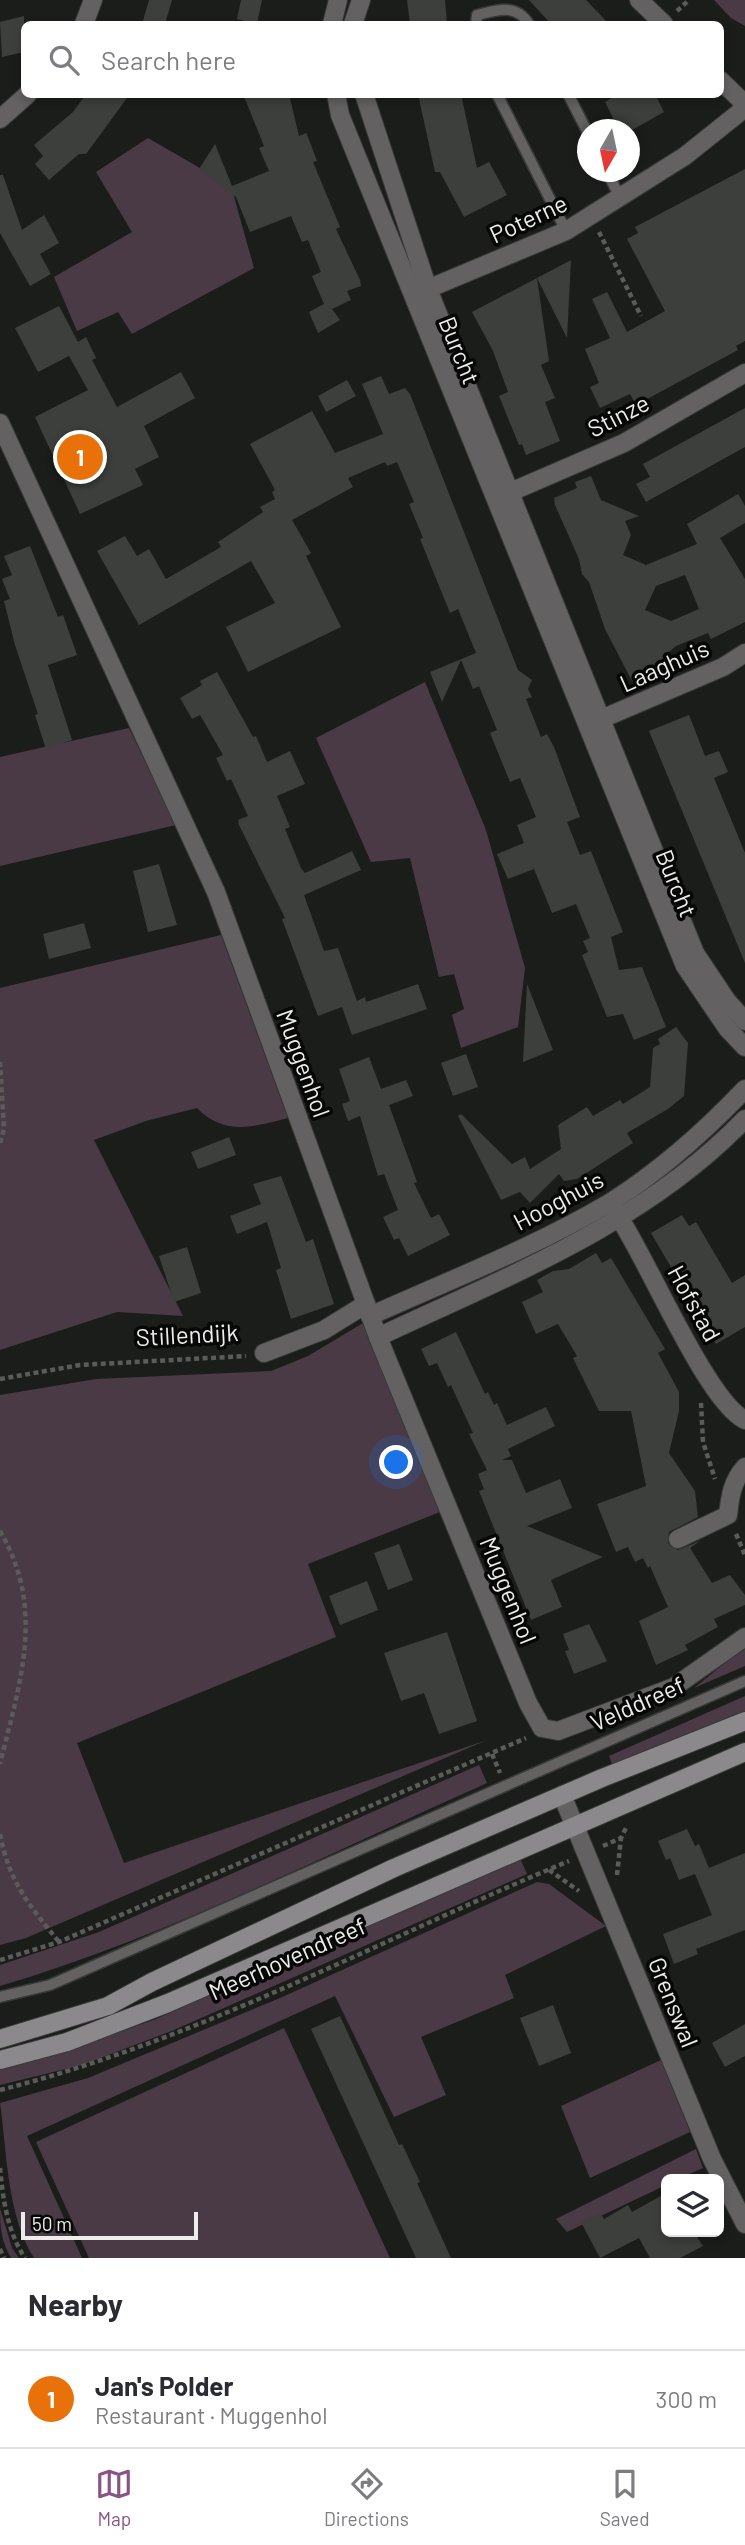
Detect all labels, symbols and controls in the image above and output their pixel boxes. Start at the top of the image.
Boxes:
search box [21,21,724,98]
icon: search [45,41,83,79]
text: Search here [101,44,236,75]
north arrow [577,119,640,182]
street label: Poterne [485,187,571,249]
street label: Burcht [433,312,487,388]
street label: Stinze [582,387,654,443]
pin: 1 [57,431,103,483]
street label: Laaghuis [615,633,713,697]
street label: Burcht [650,845,704,921]
street label: Muggenhol [271,1005,337,1121]
street label: Hooghuis [508,1164,608,1236]
street label: Hofstad [662,1260,728,1346]
street label: Stillendijk [135,1317,239,1351]
your location [379,1445,413,1479]
street label: Muggenhol [474,1532,544,1648]
street label: Velddreef [585,1669,689,1737]
street label: Meerhovendreef [204,1910,370,2006]
street label: Grenswal [643,1953,705,2051]
map controls [661,2174,724,2237]
button: layers [661,2174,724,2237]
scale bar [21,2209,198,2241]
text: 50 m [32,2212,72,2235]
text: Nearby [28,2286,123,2322]
text: Jan's Polder [95,2370,234,2401]
text: 1 [47,2385,55,2413]
text: 300 m [656,2385,717,2413]
text: Restaurant · Muggenhol [95,2401,328,2429]
tab: Map [95,2465,133,2530]
tab: Directions [324,2465,409,2530]
tab: Saved [600,2465,650,2530]

